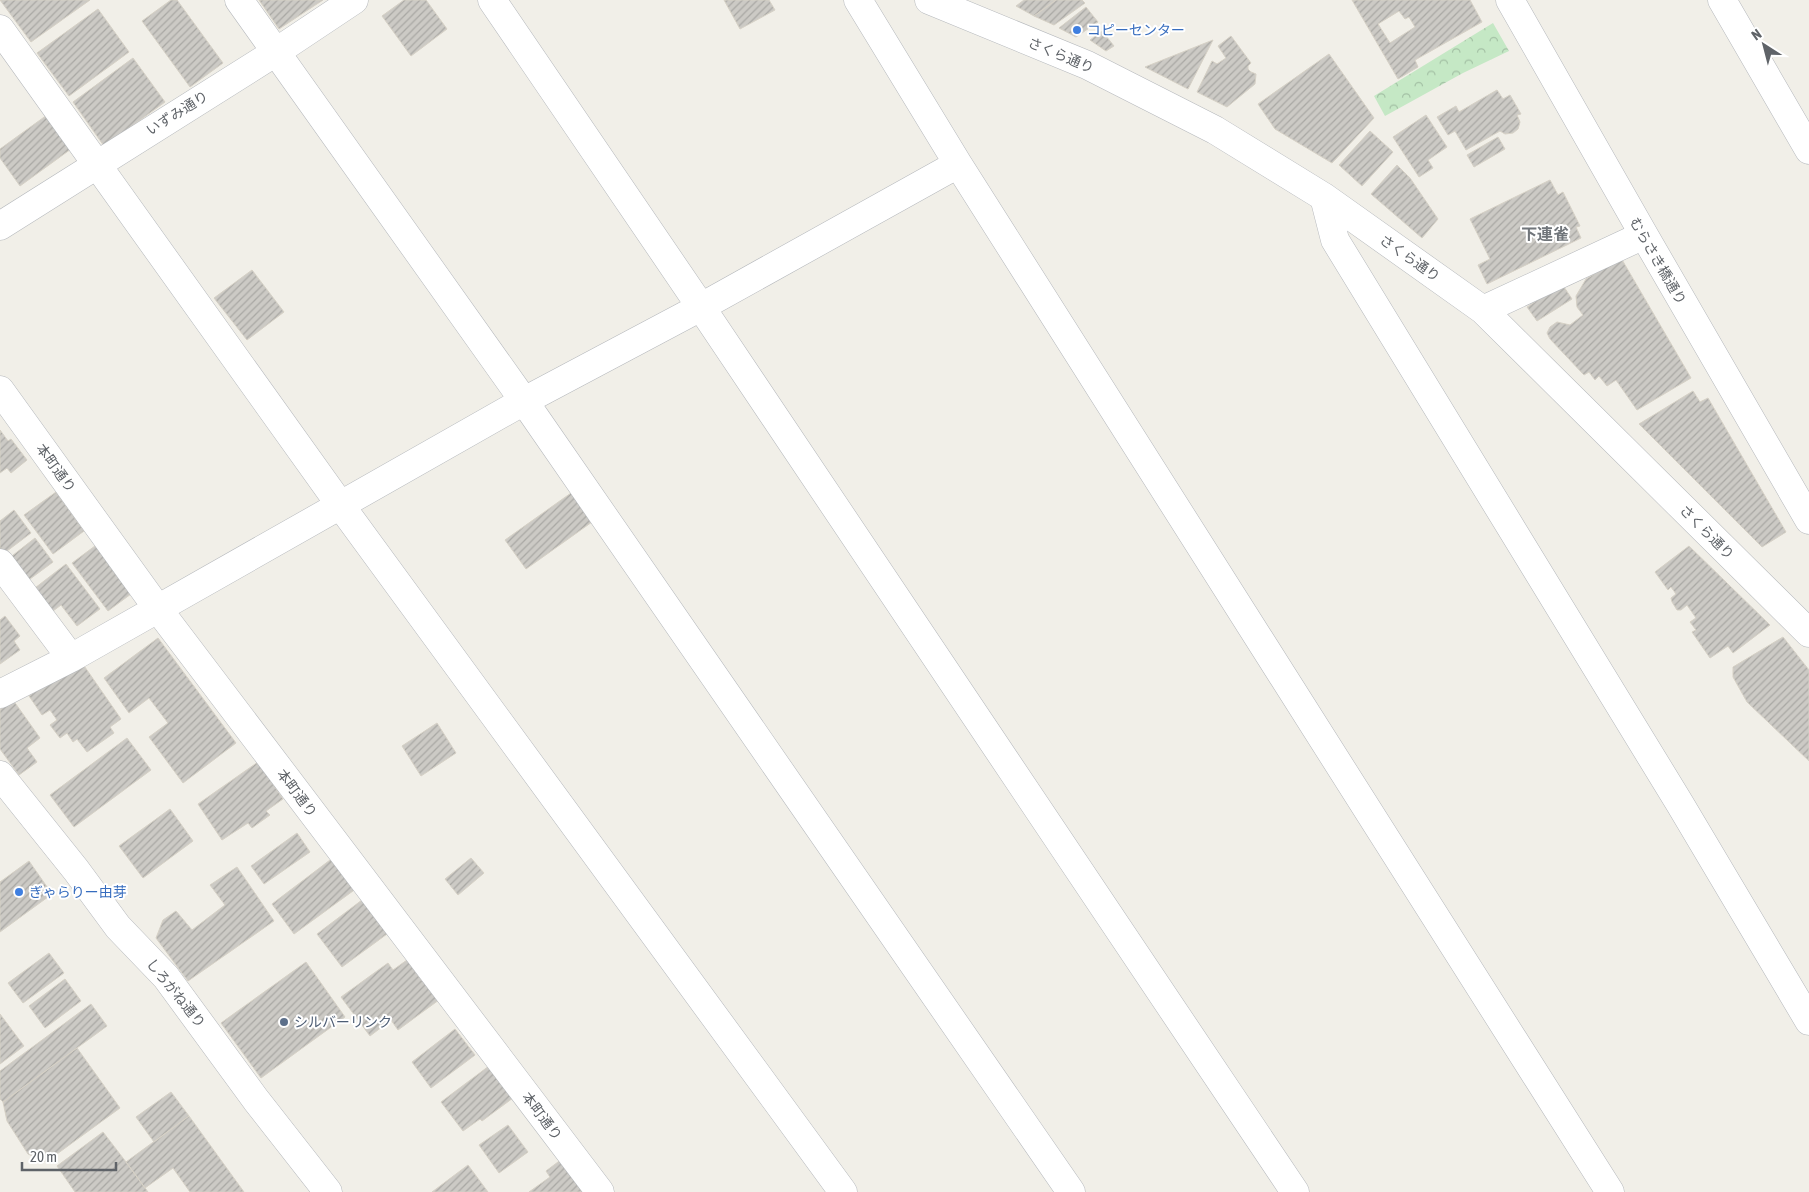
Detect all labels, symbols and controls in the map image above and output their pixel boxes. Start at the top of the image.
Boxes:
north arrow [1739,20,1789,70]
place label: コピーセンター [1087,22,1185,38]
marker: コピーセンター [1071,24,1083,36]
text: N [1748,26,1764,43]
street label: さくら通り [1026,34,1096,76]
street label: いずみ通り [143,88,211,138]
street label: むらさき橋通り [1627,215,1689,307]
district label: 下連雀 [1521,225,1569,243]
street label: さくら通り [1377,231,1443,285]
street label: 本町通り [33,441,79,495]
street label: さくら通り [1677,502,1737,562]
street label: 本町通り [274,766,320,820]
place label: ぎゃらりー由芽 [29,884,127,900]
marker: ぎゃらりー由芽 [13,886,25,898]
street label: しろがね通り [143,955,209,1031]
place label: シルバーリンク [294,1014,392,1030]
marker: シルバーリンク [278,1016,290,1028]
street label: 本町通り [519,1089,565,1143]
scale bar [22,1140,116,1172]
text: 20 m [30,1148,57,1165]

